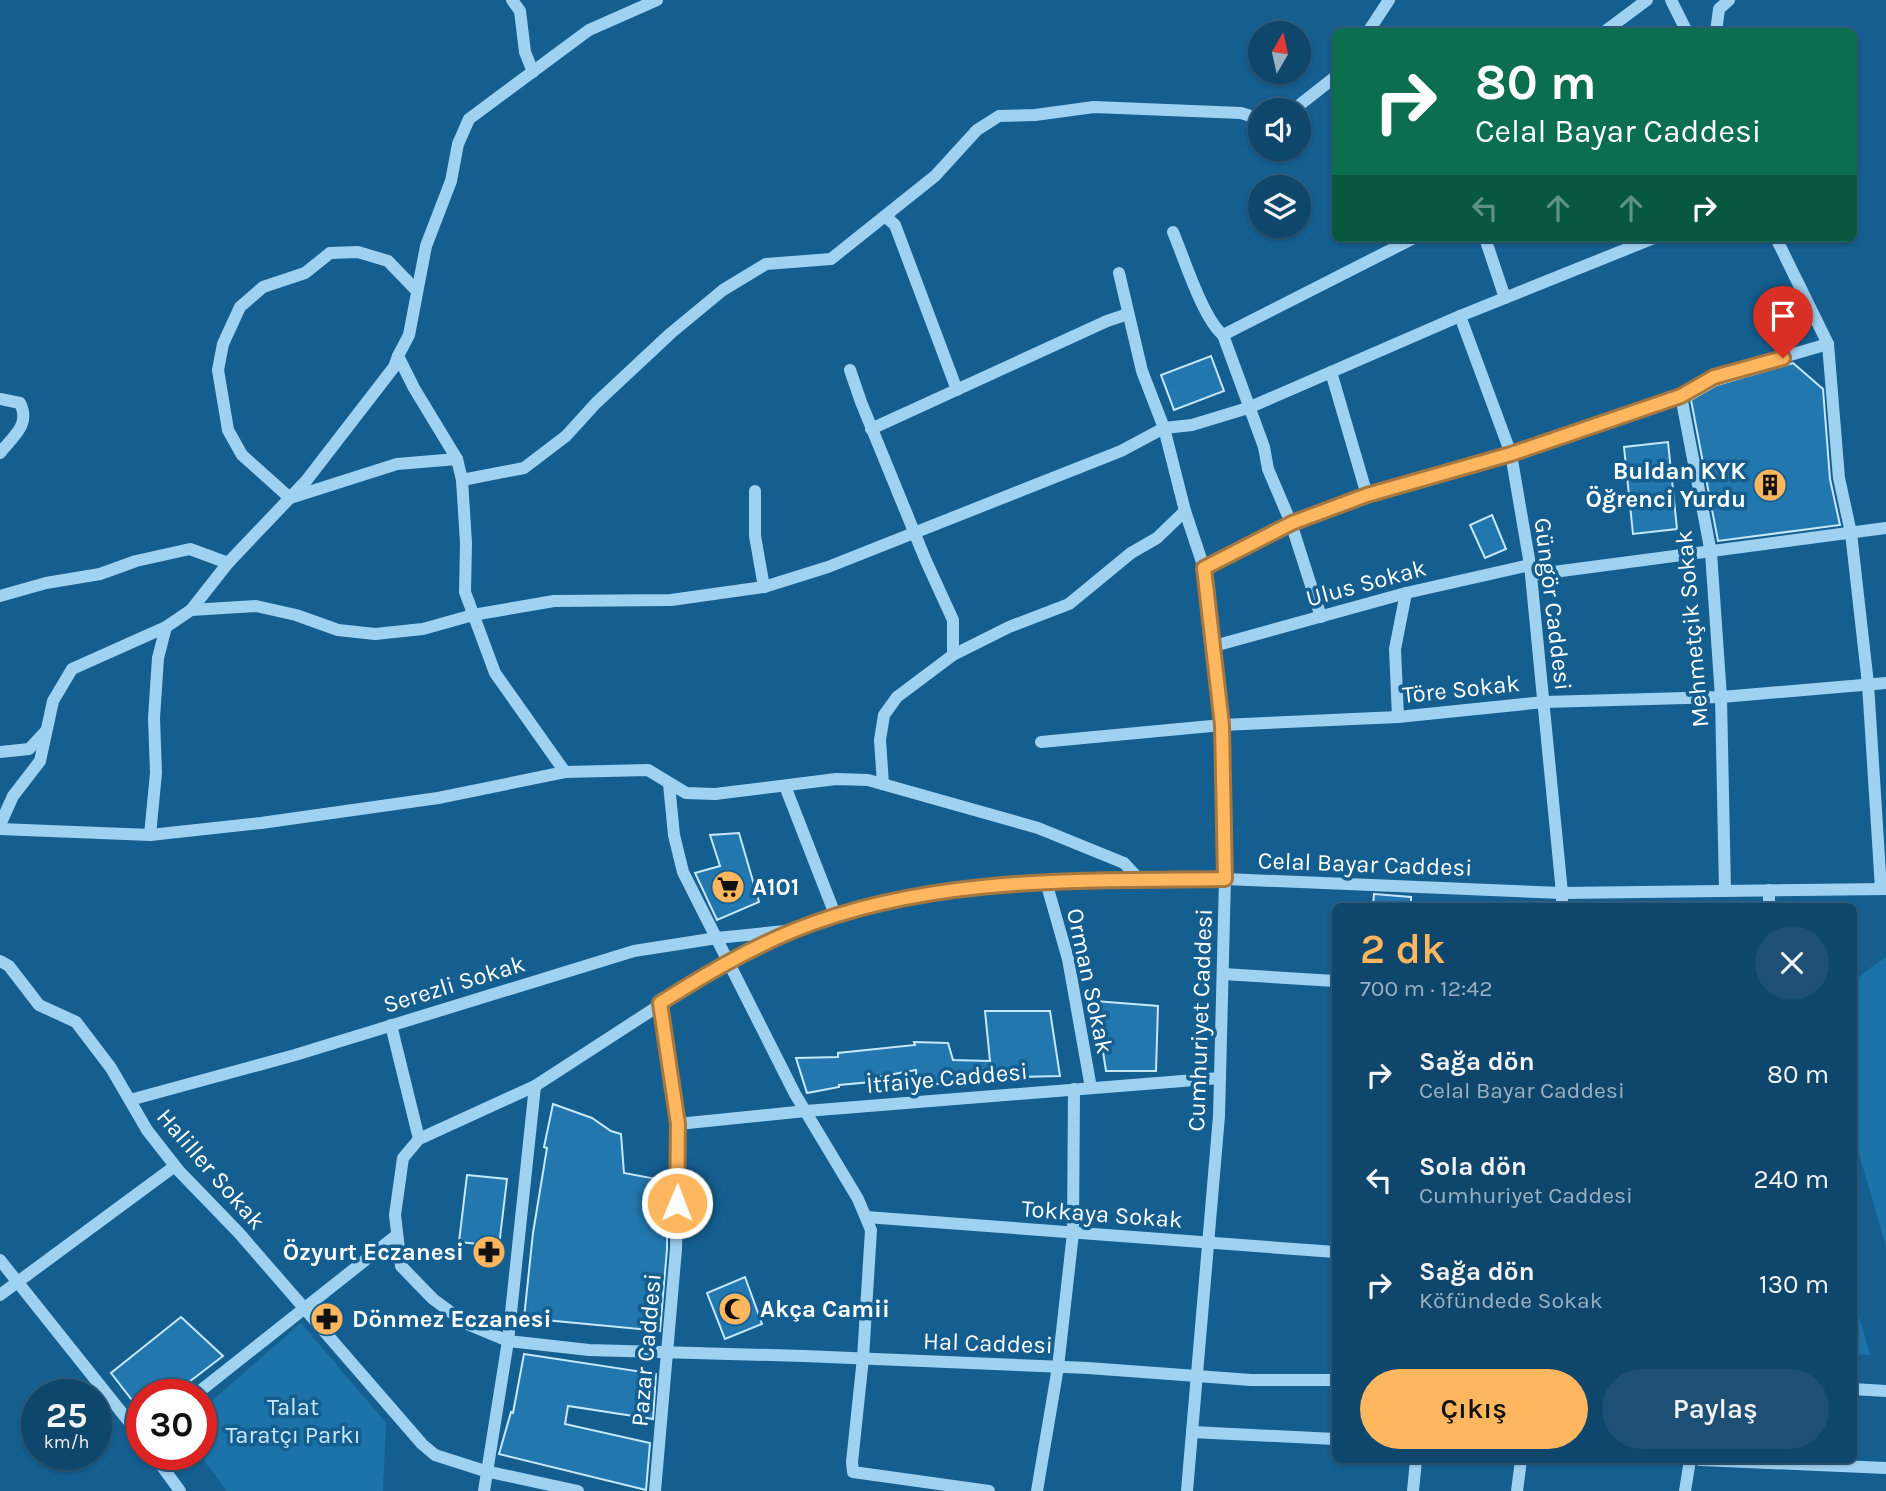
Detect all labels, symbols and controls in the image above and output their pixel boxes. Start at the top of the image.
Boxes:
north arrow [1248,21,1311,84]
map controls [1248,21,1311,238]
text: 80 m [1475,54,1597,111]
icon: right [1360,56,1451,147]
button: sound [1248,98,1311,161]
text: Celal Bayar Caddesi [1475,113,1761,150]
button: layers [1248,175,1311,238]
icon: left [1466,189,1504,227]
icon: ahead [1539,189,1577,227]
icon: ahead [1612,189,1650,227]
icon: right [1685,189,1723,227]
pin [1753,286,1813,358]
icon: arrive [1764,297,1802,335]
place label: Buldan KYK Öğrenci Yurdu [1586,457,1746,513]
building icon: Buldan KYK Öğrenci Yurdu [1751,466,1789,504]
street label: Güngör Caddesi [1529,516,1577,692]
street label: Mehmetçik Sokak [1669,529,1715,729]
street label: Ulus Sokak [1303,554,1429,612]
street label: Töre Sokak [1401,669,1521,709]
street label: Celal Bayar Caddesi [1257,846,1473,882]
supermarket icon: A101 [709,868,747,906]
place label: A101 [752,873,799,901]
street label: Orman Sokak [1061,906,1119,1056]
street label: Cumhuriyet Caddesi [1182,908,1218,1132]
text: 2 dk [1360,924,1446,974]
button: close [1755,926,1829,1000]
street label: Serezli Sokak [380,949,528,1019]
text: 700 m · 12:42 [1360,975,1493,1002]
text: Sağa dön [1419,1046,1535,1077]
icon: right [1360,1056,1398,1094]
street label: İtfaiye Caddesi [865,1057,1029,1099]
text: 80 m [1767,1059,1829,1090]
text: Celal Bayar Caddesi [1419,1077,1625,1104]
street label: Haliller Sokak [151,1103,271,1235]
text: Sola dön [1419,1151,1527,1182]
icon: left [1360,1161,1398,1199]
text: 240 m [1753,1164,1829,1195]
position arrow [640,1166,714,1240]
text: Cumhuriyet Caddesi [1419,1182,1633,1209]
street label: Tokkaya Sokak [1020,1194,1184,1234]
pharmacy icon: Özyurt Eczanesi [470,1233,508,1271]
place label: Özyurt Eczanesi [283,1238,464,1266]
text: Sağa dön [1419,1256,1535,1287]
icon: right [1360,1266,1398,1304]
text: 130 m [1759,1269,1829,1300]
street label: Pazar Caddesi [625,1272,667,1428]
text: Köfündede Sokak [1419,1287,1603,1314]
mosque icon: Akça Camii [716,1290,754,1328]
place label: Akça Camii [760,1295,890,1323]
pharmacy icon: Dönmez Eczanesi [308,1300,346,1338]
place label: Dönmez Eczanesi [352,1305,551,1333]
street label: Hal Caddesi [922,1327,1054,1359]
button: Çıkış [1360,1369,1588,1449]
button: Paylaş [1602,1369,1829,1449]
speed limit sign: 30 [126,1379,217,1470]
park label: Talat Taratçı Parkı [225,1393,361,1449]
text: 25 [46,1395,87,1436]
text: km/h [44,1431,89,1453]

